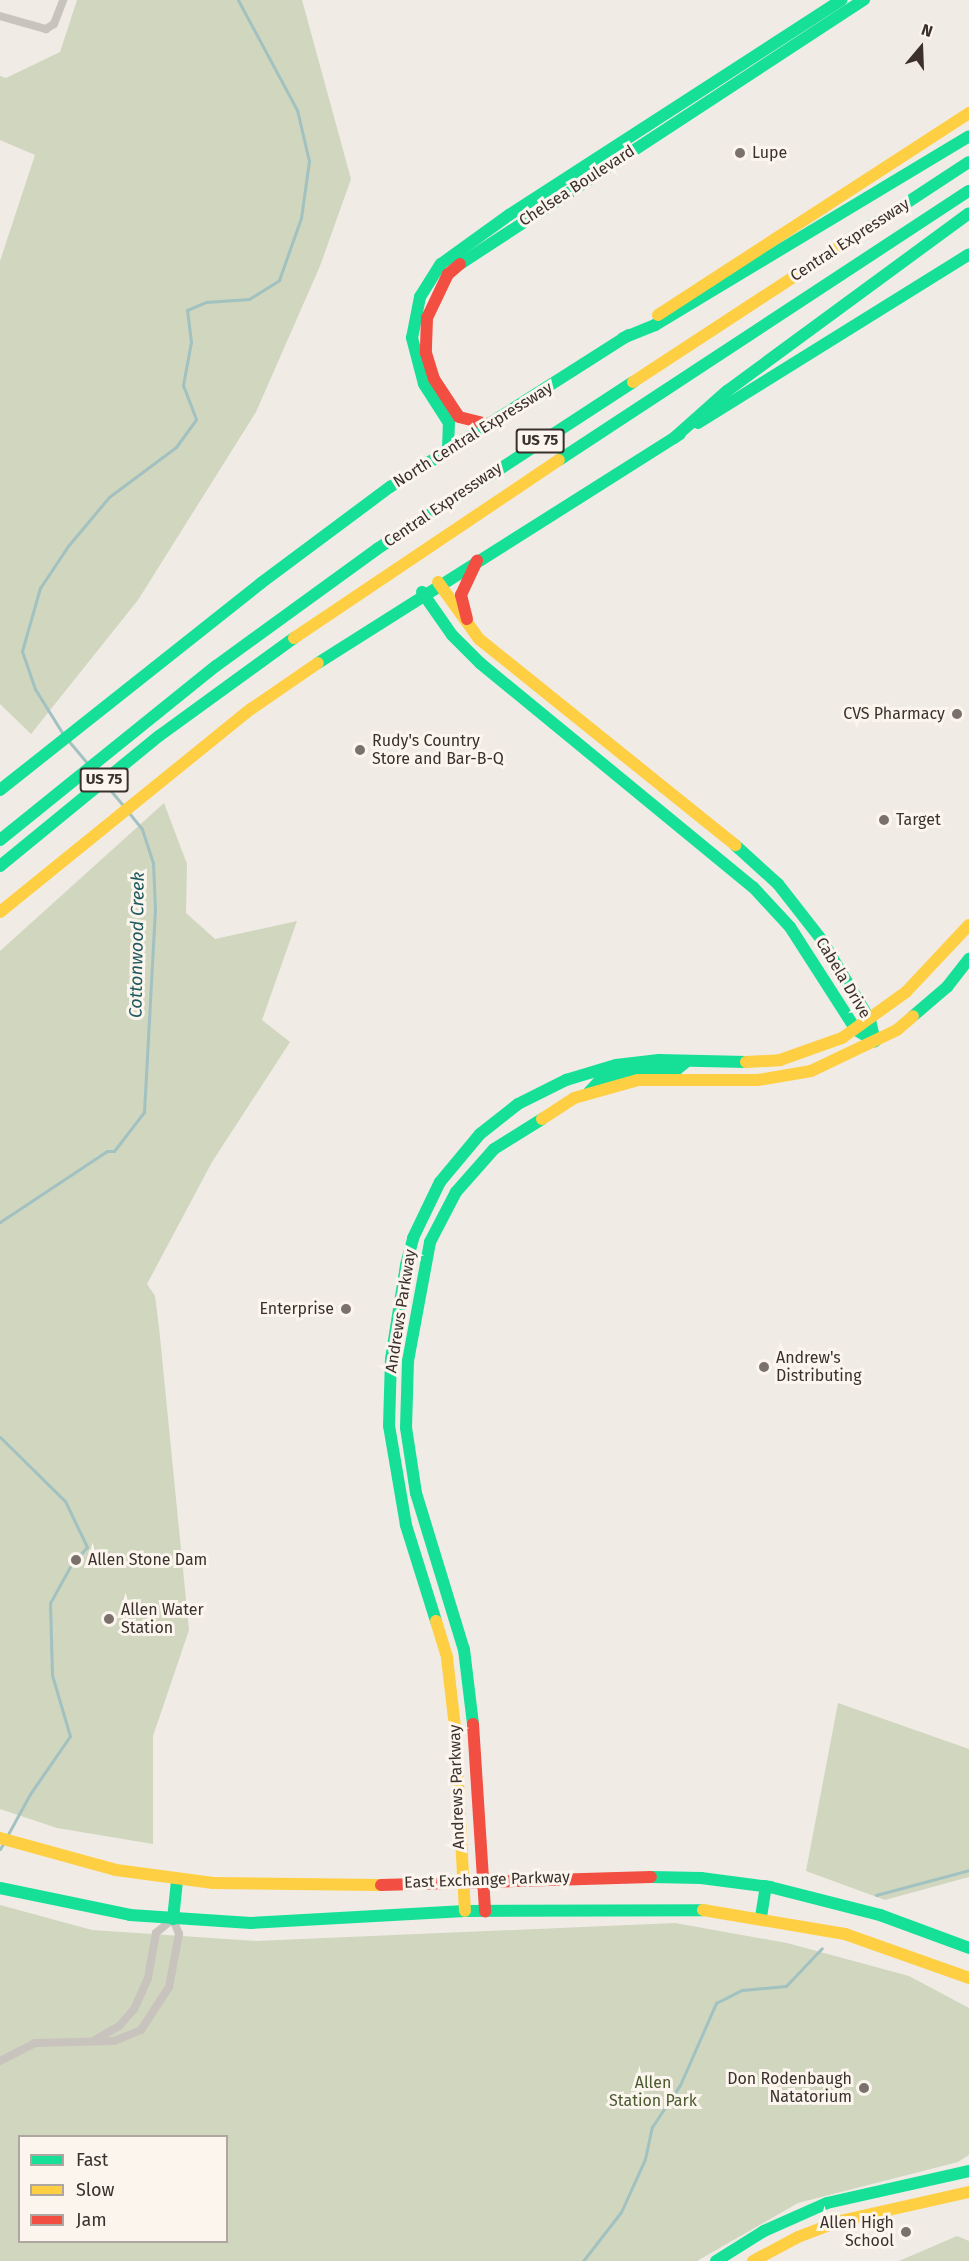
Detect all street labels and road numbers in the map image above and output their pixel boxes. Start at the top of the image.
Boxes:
street label: Chelsea Boulevard [516,142,638,230]
street label: Central Expressway [787,194,913,286]
street label: North Central Expressway [390,378,556,492]
road number: US 75 [514,429,566,453]
street label: Central Expressway [380,458,506,552]
road number: US 75 [78,768,130,792]
street label: Cabela Drive [811,934,875,1022]
street label: Andrews Parkway [382,1248,420,1374]
street label: Andrews Parkway [445,1724,469,1850]
street label: East Exchange Parkway [404,1868,570,1892]

